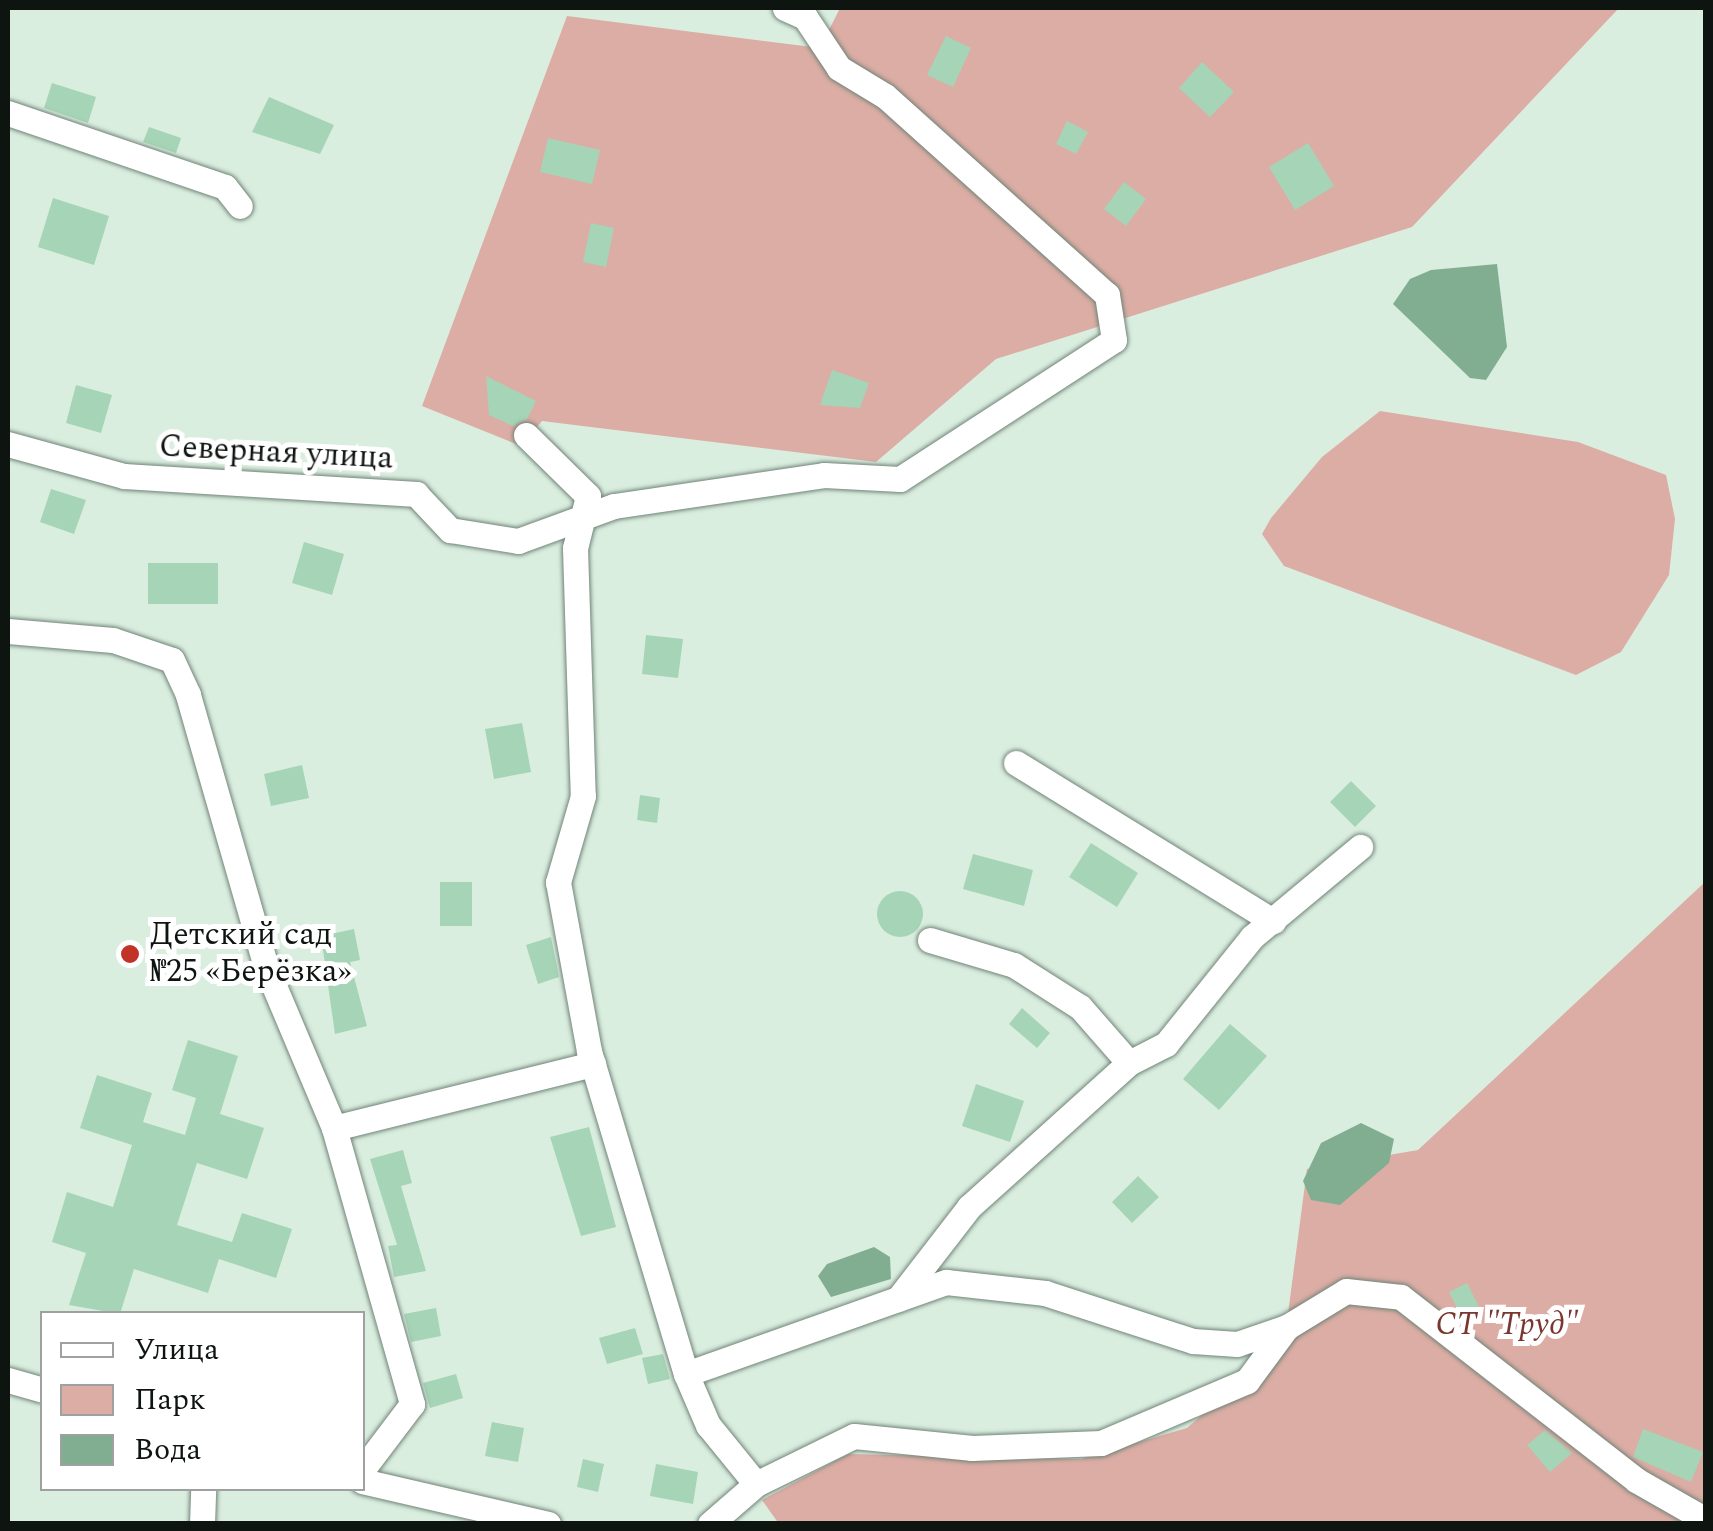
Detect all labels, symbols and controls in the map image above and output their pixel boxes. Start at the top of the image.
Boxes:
street label: Северная улица [158,428,394,478]
place label: Детский сад №25 «Берёзка» [150,917,351,992]
marker: Детский сад №25 «Берёзка» [119,943,141,965]
park label: СТ "Труд" [1436,1306,1578,1344]
legend [40,1311,365,1491]
text: Улица [134,1327,219,1373]
text: Парк [134,1377,206,1423]
text: Вода [134,1427,201,1473]

